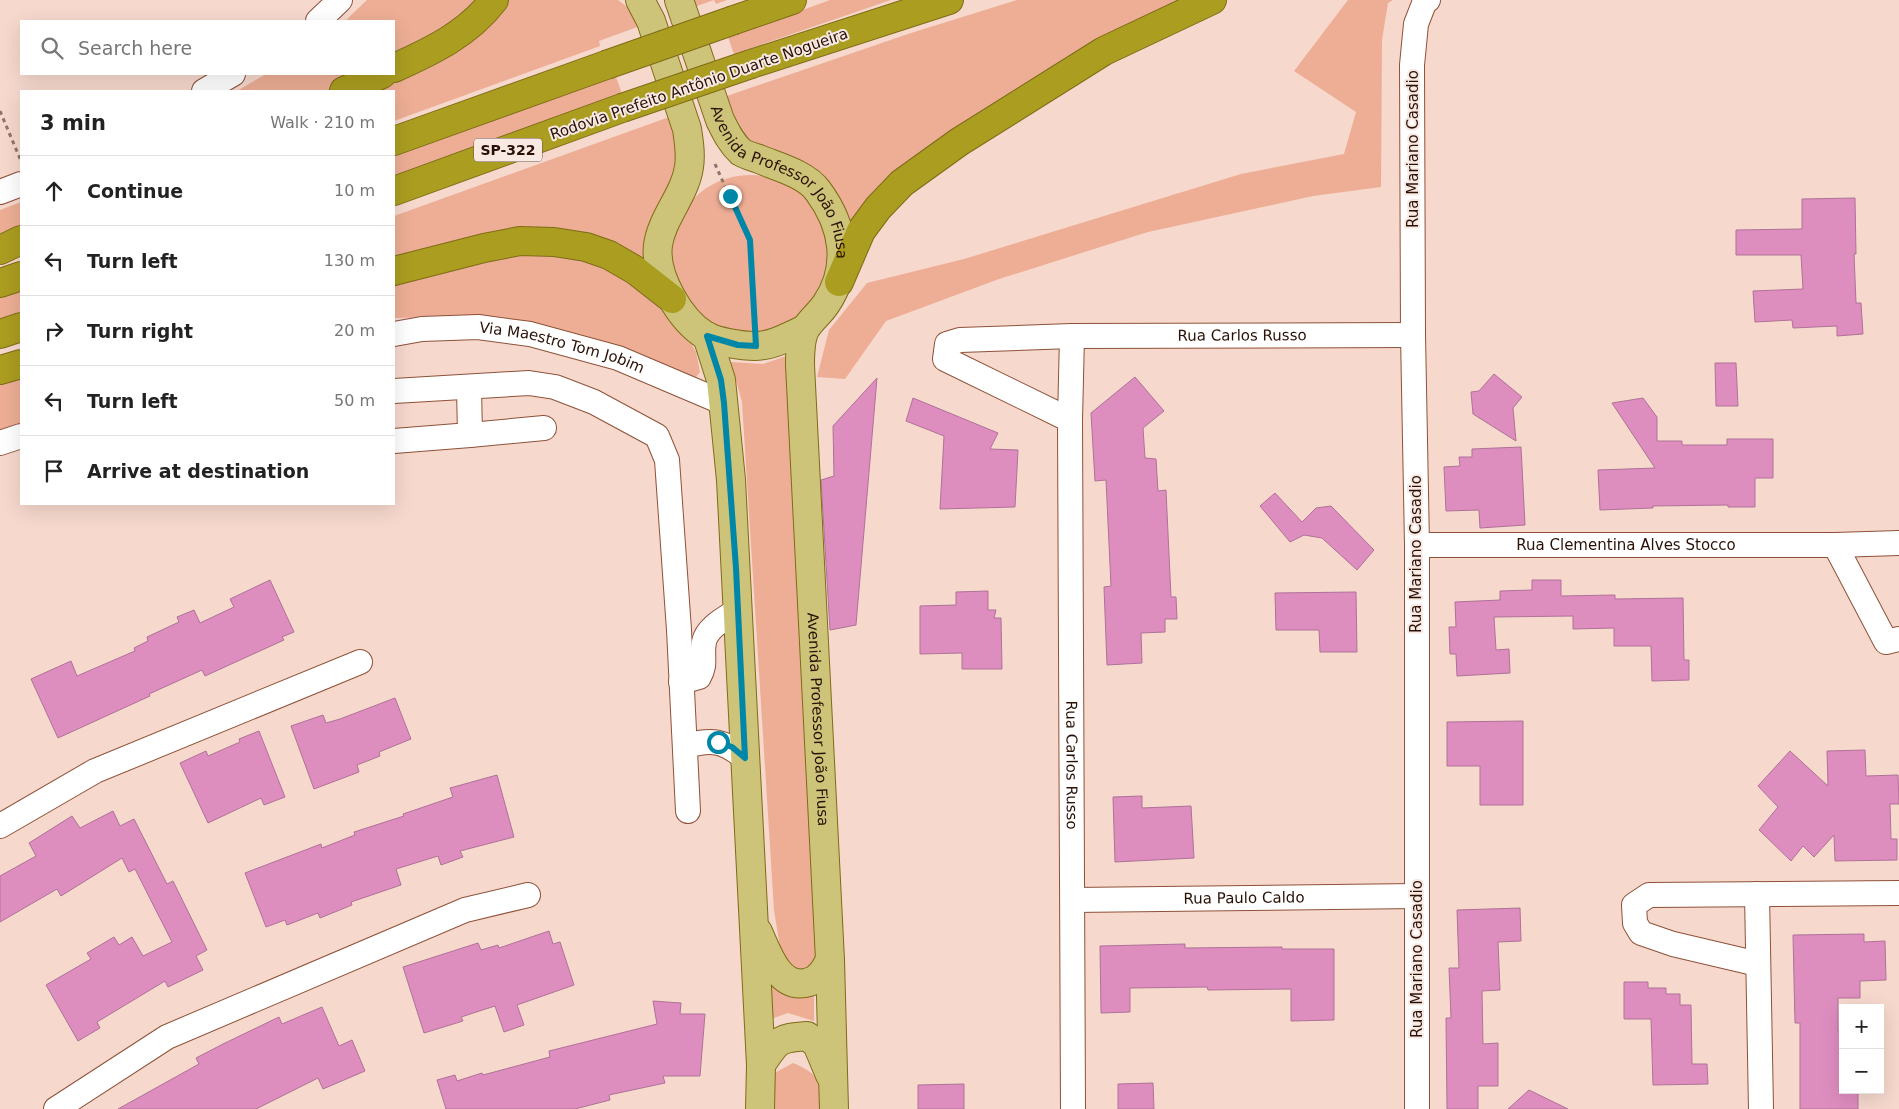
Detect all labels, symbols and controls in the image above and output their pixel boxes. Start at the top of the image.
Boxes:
search box [20,20,395,75]
street label: Rodovia Prefeito Antônio Duarte Nogueira [548,24,850,144]
icon: search [38,34,66,62]
text: Search here [78,37,192,59]
street label: Rua Mariano Casadio [1404,70,1422,228]
street label: Avenida Professor João Fiusa [707,103,851,259]
text: 3 min [40,111,106,135]
text: Walk · 210 m [270,113,375,132]
road number: SP-322 [474,138,542,162]
icon: ahead [40,177,68,205]
text: Continue [87,180,183,202]
text: 10 m [334,181,375,200]
route end [719,185,742,208]
icon: left [40,247,68,275]
text: Turn left [87,250,178,272]
text: 130 m [324,251,375,270]
icon: right [40,317,68,345]
street label: Via Maestro Tom Jobim [478,318,647,377]
text: Turn right [87,320,193,342]
text: 20 m [334,321,375,340]
street label: Rua Carlos Russo [1177,326,1307,345]
icon: left [40,387,68,415]
text: Turn left [87,390,178,412]
text: 50 m [334,391,375,410]
icon: arrive [40,457,68,485]
text: Arrive at destination [87,460,309,482]
street label: Rua Mariano Casadio [1407,475,1425,633]
street label: Rua Clementina Alves Stocco [1516,536,1736,554]
street label: Avenida Professor João Fiusa [803,612,832,827]
street label: Rua Carlos Russo [1062,700,1081,830]
route start [707,731,730,754]
street label: Rua Mariano Casadio [1408,880,1426,1038]
street label: Rua Paulo Caldo [1183,888,1305,908]
map controls [1839,1004,1884,1094]
button: + [1839,1004,1884,1049]
button: − [1839,1049,1884,1094]

